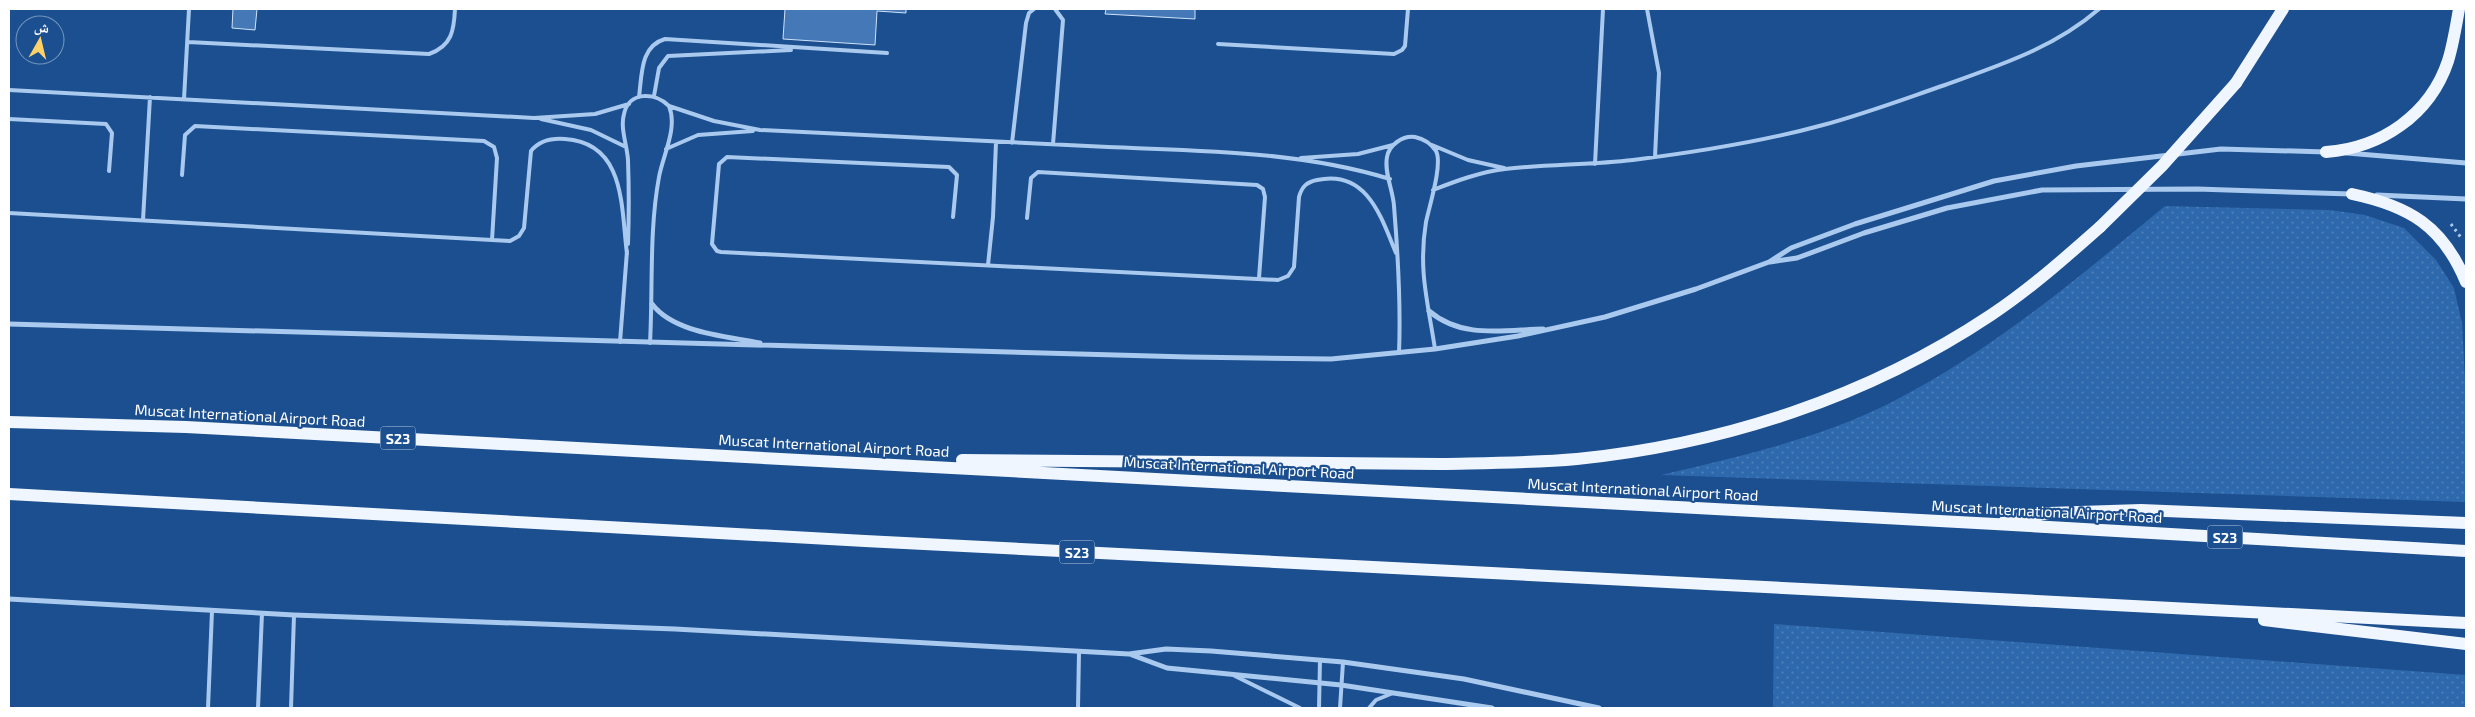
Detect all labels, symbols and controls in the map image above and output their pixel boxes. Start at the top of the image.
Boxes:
north arrow [15,15,65,65]
text: ش [33,17,51,37]
street label: Muscat International Airport Road [134,400,366,430]
road number: S23 [380,426,416,449]
street label: Muscat International Airport Road [718,430,950,460]
street label: Muscat International Airport Road [1123,452,1355,482]
street label: Muscat International Airport Road [1527,474,1759,504]
street label: Muscat International Airport Road [1931,496,2163,526]
road number: S23 [2208,526,2242,548]
road number: S23 [1060,540,1094,564]

